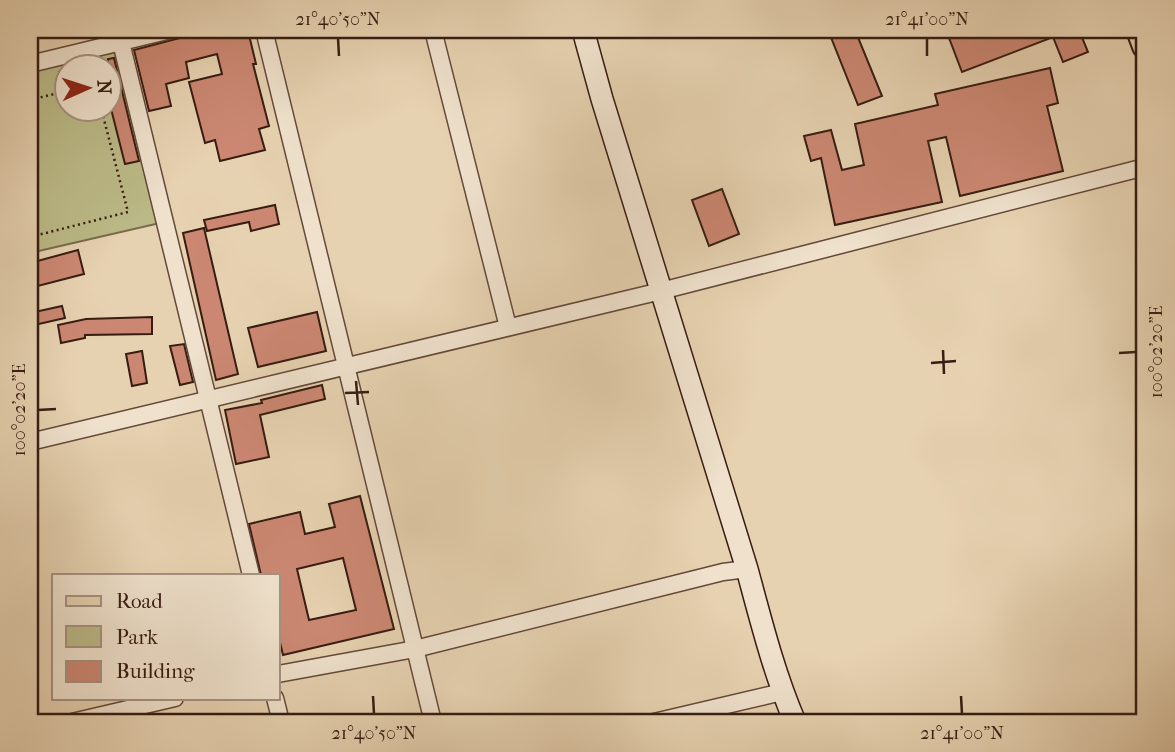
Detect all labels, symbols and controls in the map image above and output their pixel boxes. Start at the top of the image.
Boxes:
text: 21°40'50"N [296,9,381,30]
text: 21°41'00"N [885,9,969,30]
north arrow [52,52,122,122]
text: N [93,79,115,96]
text: 100°02'20"E [1146,306,1167,398]
text: 100°02'20"E [9,364,30,456]
legend [52,574,280,700]
text: Road [116,589,163,613]
text: Park [116,625,158,649]
text: Building [116,659,195,683]
text: 21°40'50"N [332,723,417,744]
text: 21°41'00"N [920,723,1004,744]

